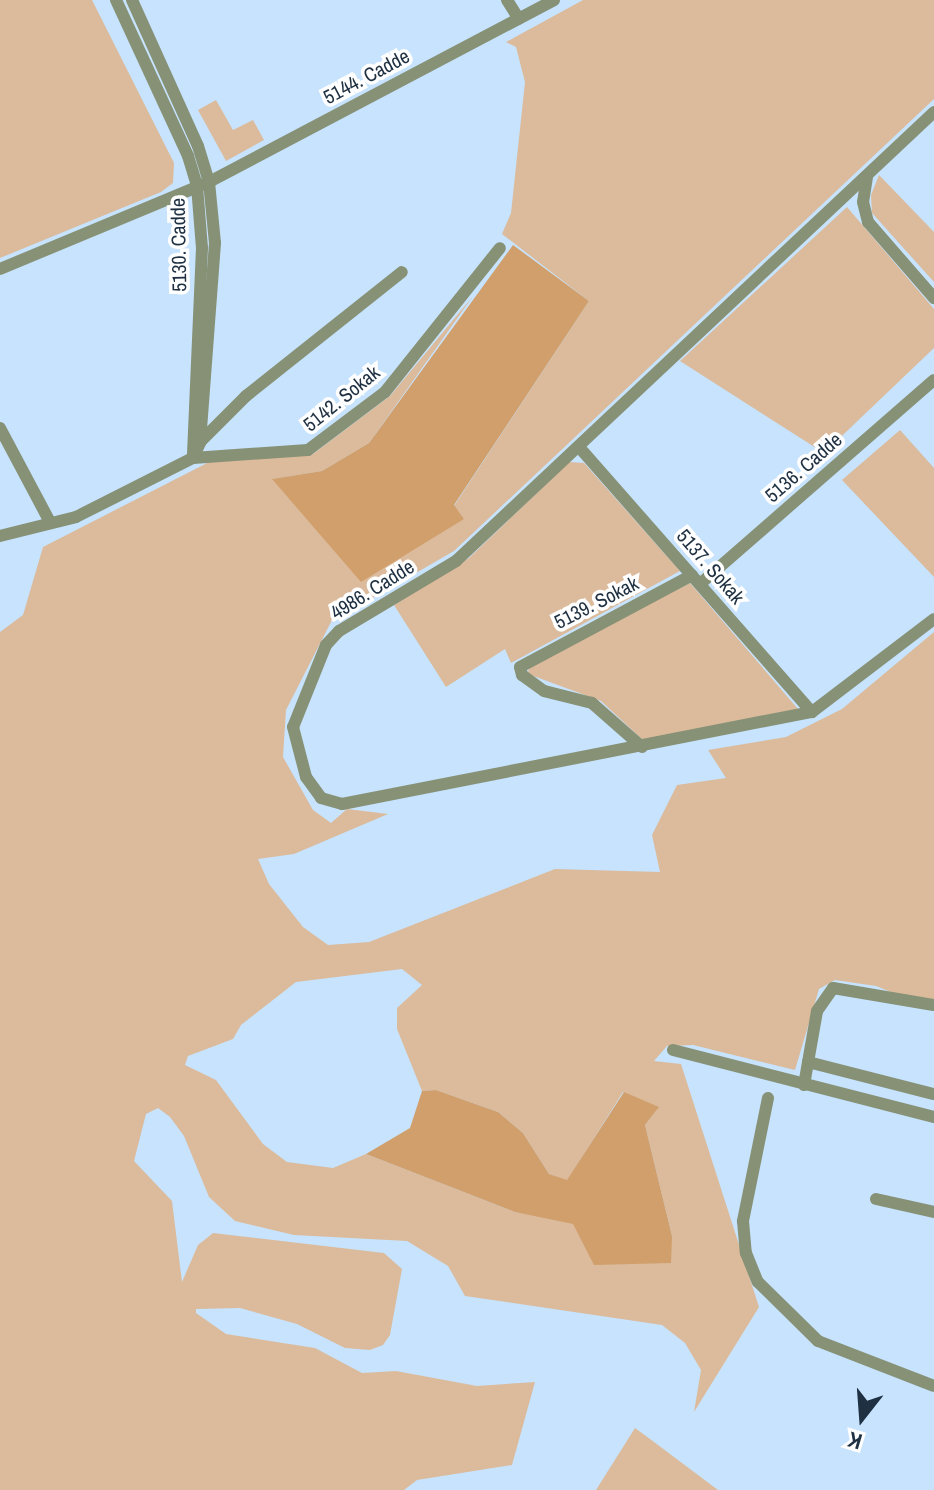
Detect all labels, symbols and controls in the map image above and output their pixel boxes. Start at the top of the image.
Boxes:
street label: 5144. Cadde [319,43,413,109]
street label: 5130. Cadde [165,198,191,292]
street label: 5142. Sokak [298,360,384,436]
street label: 5136. Cadde [760,427,846,507]
street label: 5137. Sokak [672,524,750,608]
street label: 4986. Cadde [326,554,418,624]
street label: 5139. Sokak [550,571,642,633]
north arrow [822,1378,902,1458]
text: K [844,1425,866,1457]

